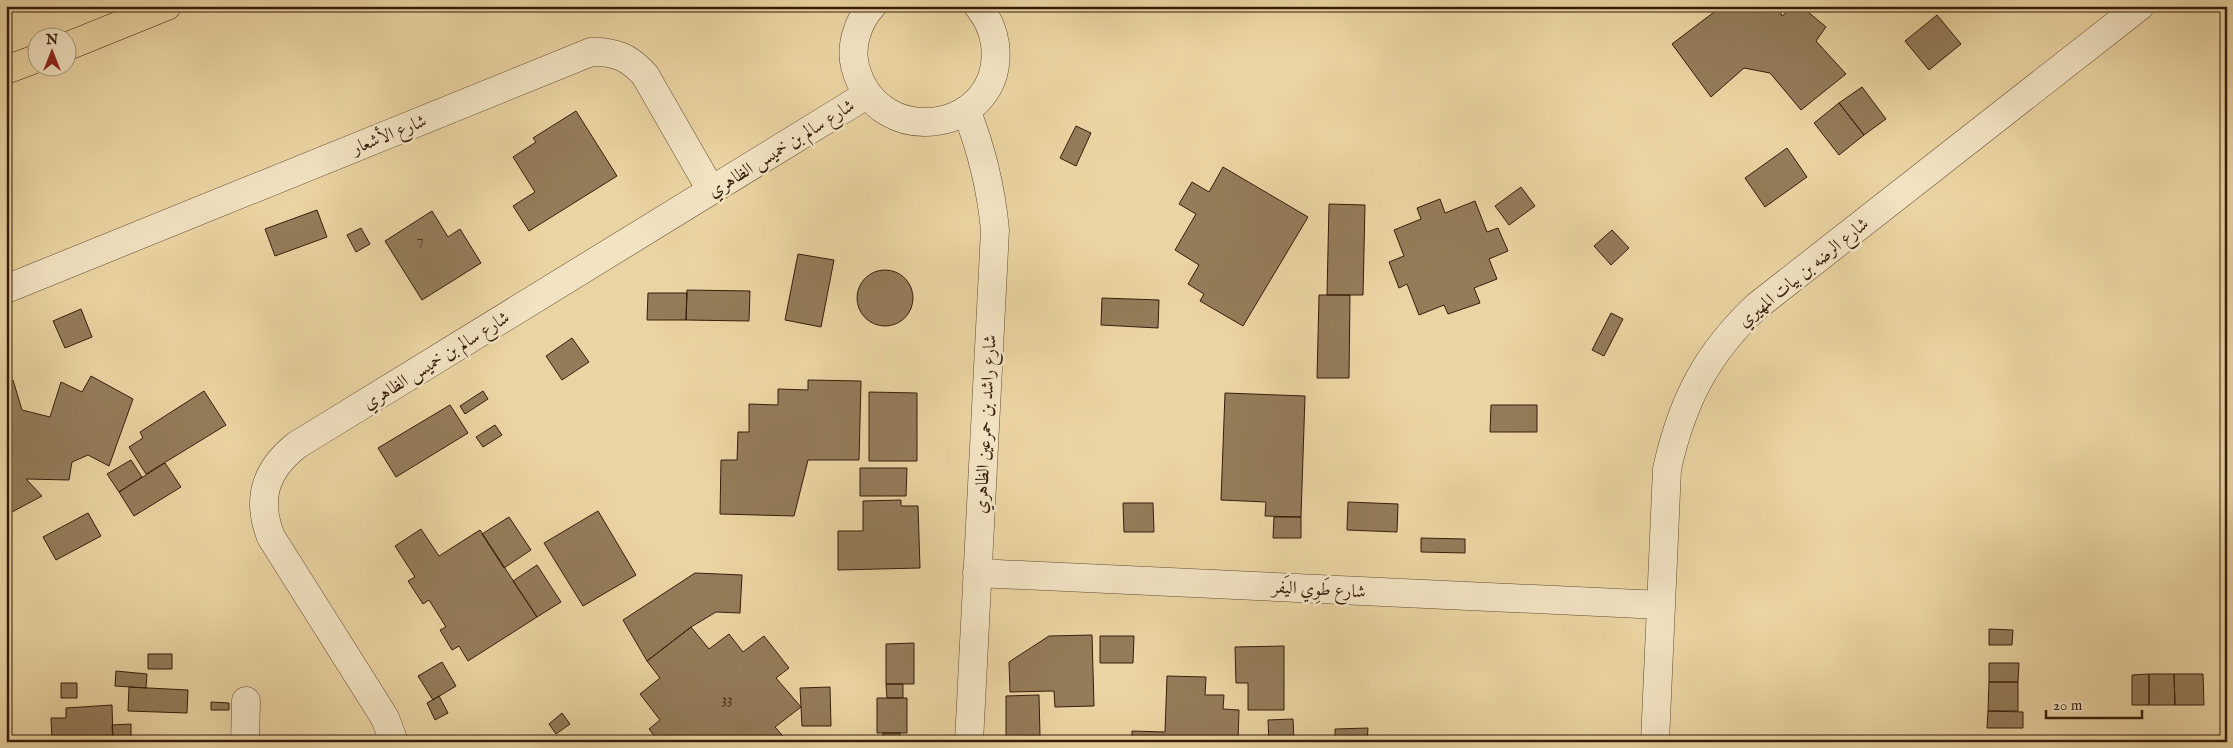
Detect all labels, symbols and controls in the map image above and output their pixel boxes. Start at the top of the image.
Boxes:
north arrow [28,28,78,78]
text: N [45,31,58,49]
street label: شارع سالم بن خميس الظاهري [704,95,861,206]
street label: شارع الأشعار [346,107,431,163]
street label: شارع الرضه بن بيات المهيري [1734,213,1875,335]
house number: 7 [416,230,424,249]
street label: شارع سالم بن خميس الظاهري [359,307,516,418]
street label: شارع راشد بن حمرعين الظاهري [970,334,1005,514]
street label: شارع طَوِي اليَفر [1269,573,1366,606]
scale bar [2046,688,2142,720]
house number: 33 [721,690,733,709]
text: 20 m [2053,696,2083,715]

